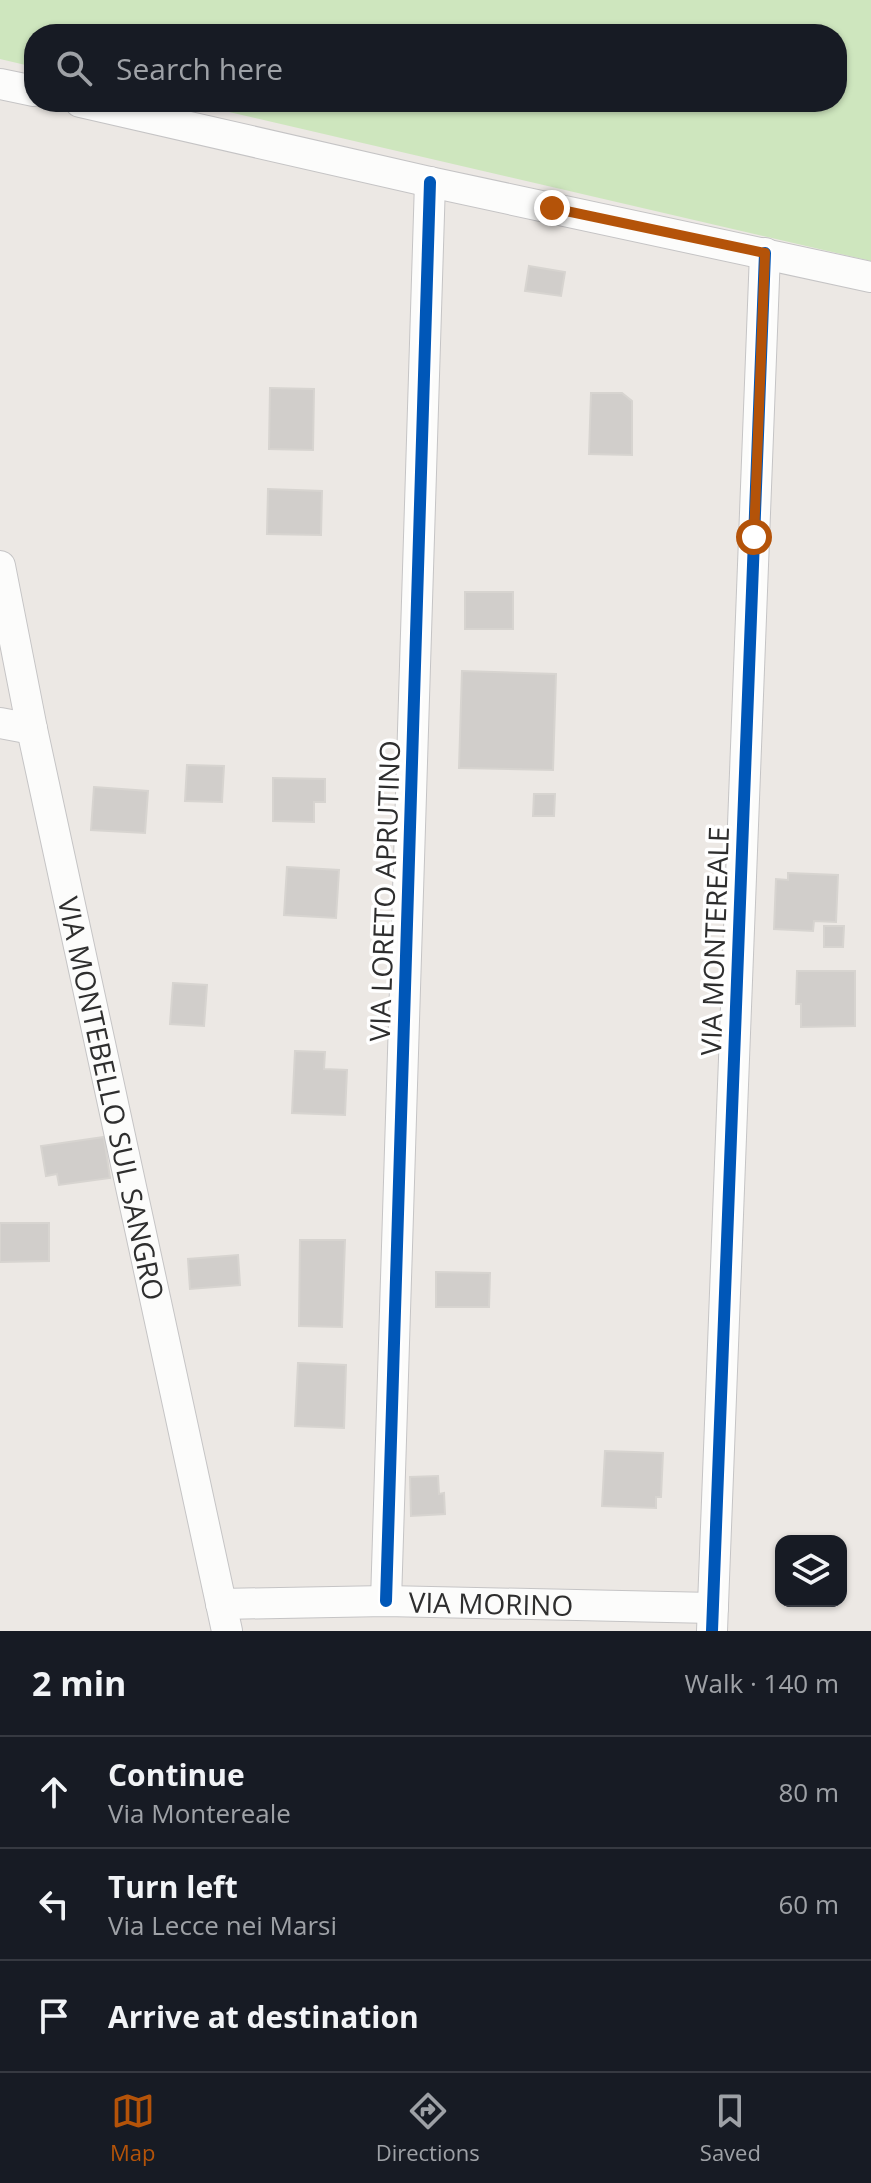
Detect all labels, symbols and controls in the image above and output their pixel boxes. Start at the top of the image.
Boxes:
search box [24,24,847,112]
icon: search [52,46,96,90]
text: Search here [116,48,283,89]
route end [534,190,570,226]
route start [736,519,772,555]
street label: VIA LORETO APRUTINO [360,740,408,1042]
street label: VIA MONTEREALE [691,826,737,1056]
street label: VIA MONTEBELLO SUL SANGRO [50,893,174,1304]
map controls [775,1535,847,1607]
button: layers [775,1535,847,1607]
street label: VIA MORINO [408,1582,574,1624]
text: 2 min [32,1660,126,1706]
text: Walk · 140 m [685,1665,839,1701]
text: Continue [108,1754,245,1795]
icon: ahead [32,1770,76,1814]
text: 80 m [778,1774,839,1810]
text: Via Montereale [108,1795,291,1831]
text: Turn left [108,1866,238,1907]
icon: left [32,1882,76,1926]
text: 60 m [778,1886,839,1922]
text: Via Lecce nei Marsi [108,1907,337,1943]
icon: arrive [32,1994,76,2038]
text: Arrive at destination [108,1996,419,2037]
tab: Map [110,2089,156,2167]
tab: Directions [376,2089,480,2167]
tab: Saved [700,2089,761,2167]

